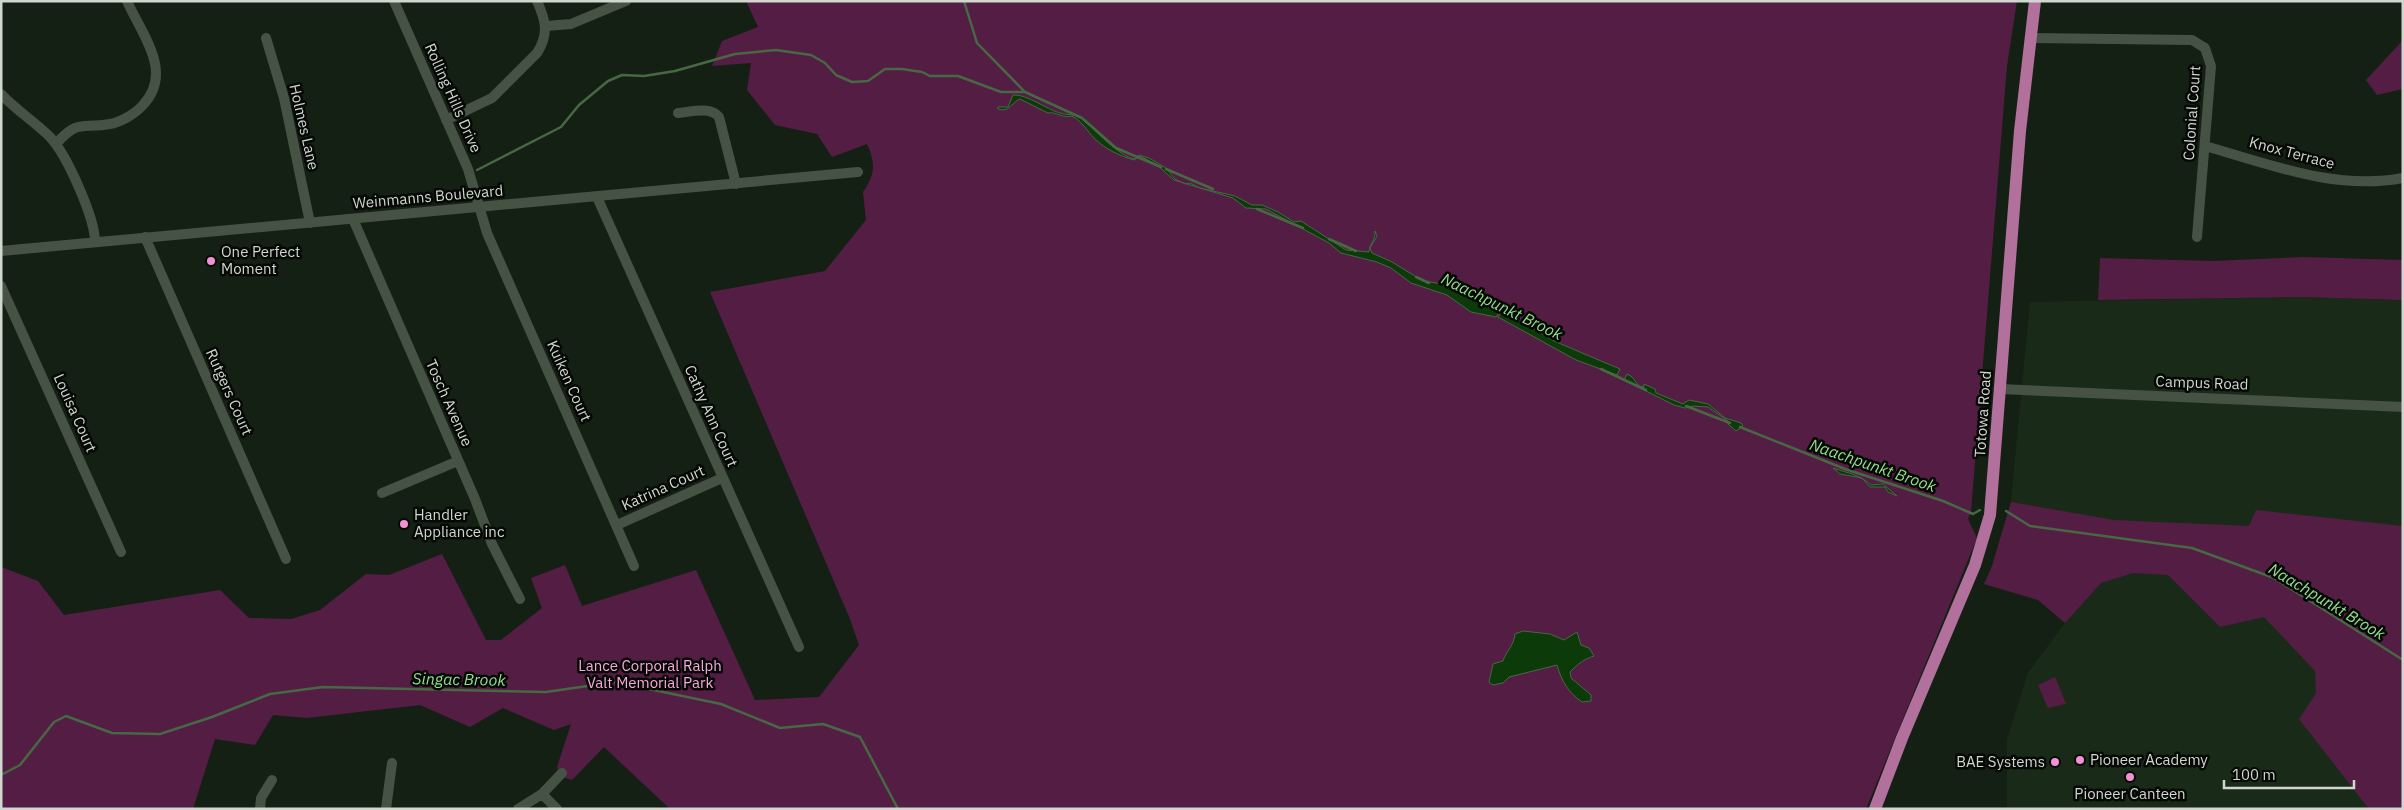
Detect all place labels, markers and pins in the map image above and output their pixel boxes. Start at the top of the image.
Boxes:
place label: One Perfect Moment [221,242,300,278]
marker: One Perfect Moment [205,255,217,267]
place label: Handler Appliance inc [414,505,505,541]
marker: Handler Appliance inc [398,518,410,530]
place label: Pioneer Academy [2090,750,2208,769]
place label: BAE Systems [1956,752,2045,771]
marker: Pioneer Academy [2074,754,2086,766]
marker: BAE Systems [2049,756,2061,768]
marker: Pioneer Canteen [2124,771,2136,783]
place label: Pioneer Canteen [2074,784,2186,803]

